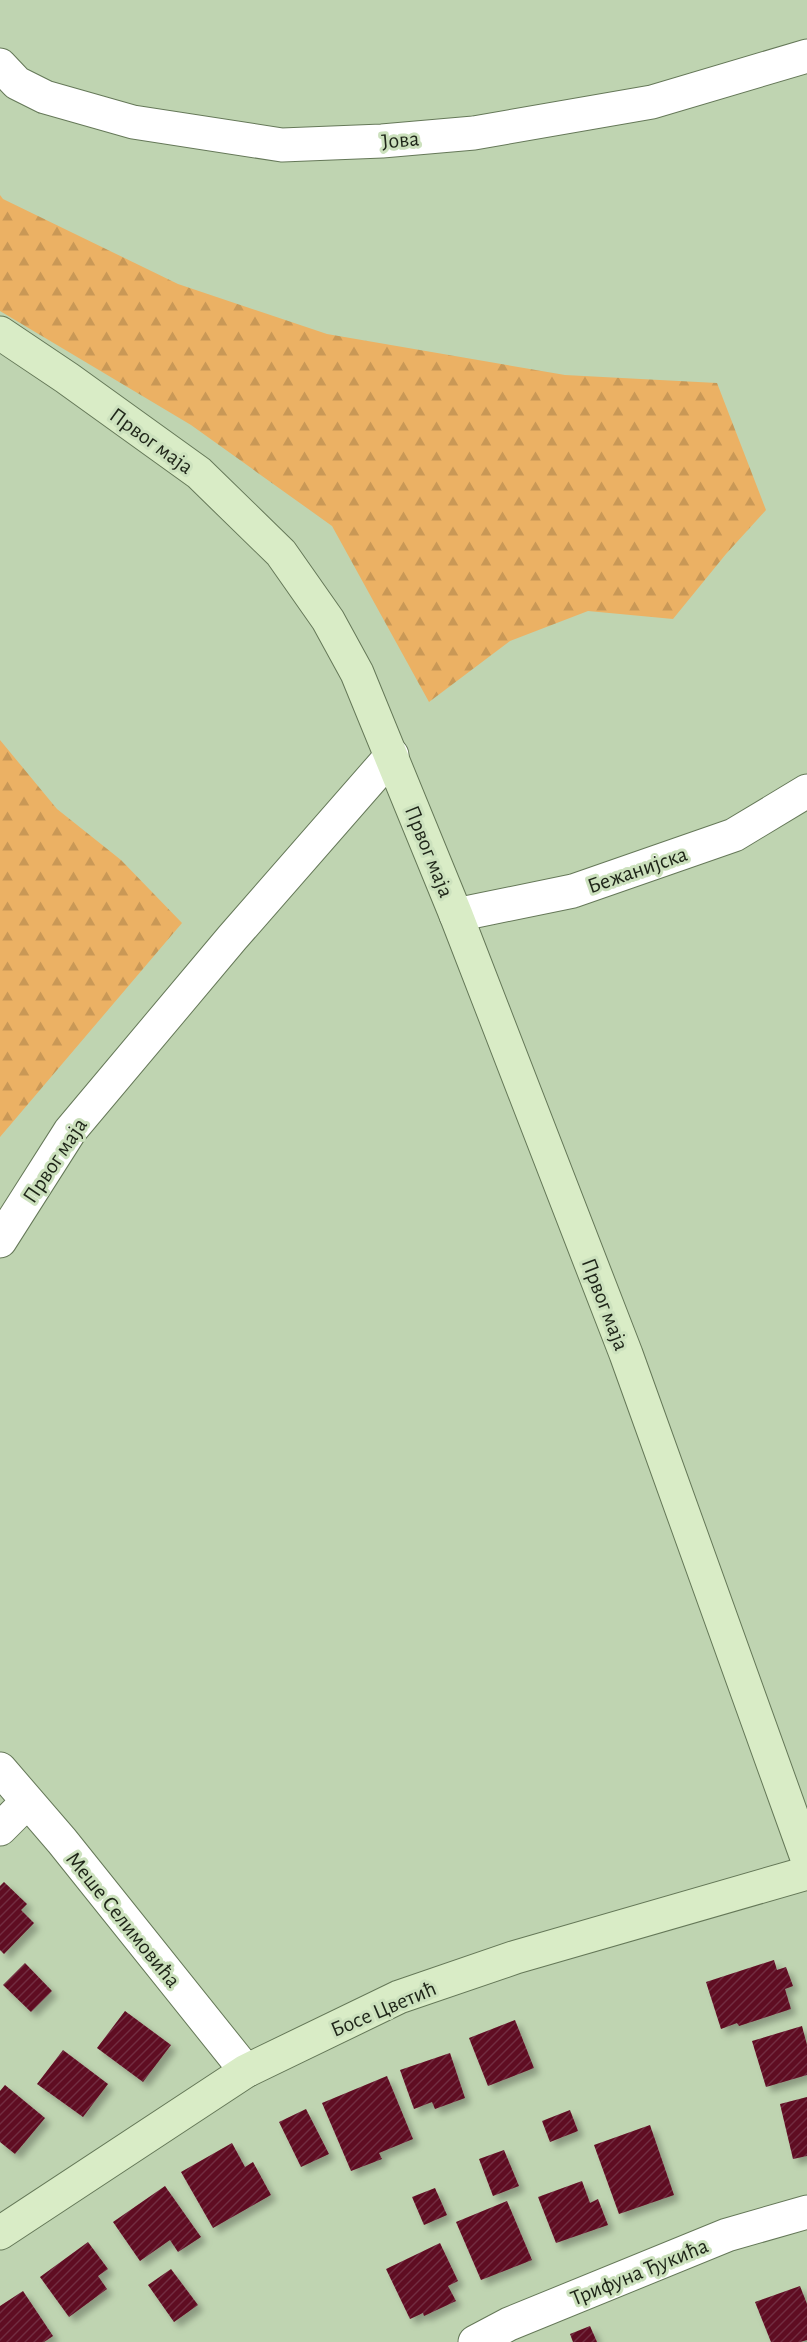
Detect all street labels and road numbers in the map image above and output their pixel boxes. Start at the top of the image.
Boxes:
street label: Јова [380,127,420,153]
street label: Првог маја [106,403,197,478]
street label: Првог маја [401,802,457,901]
street label: Бежанијска [585,843,690,897]
street label: Првог маја [19,1114,91,1207]
street label: Првог маја [577,1255,633,1354]
street label: Меше Селимовића [62,1848,185,1992]
street label: Босе Цветић [327,1977,439,2041]
street label: Трифуна Ђукића [567,2234,712,2310]

